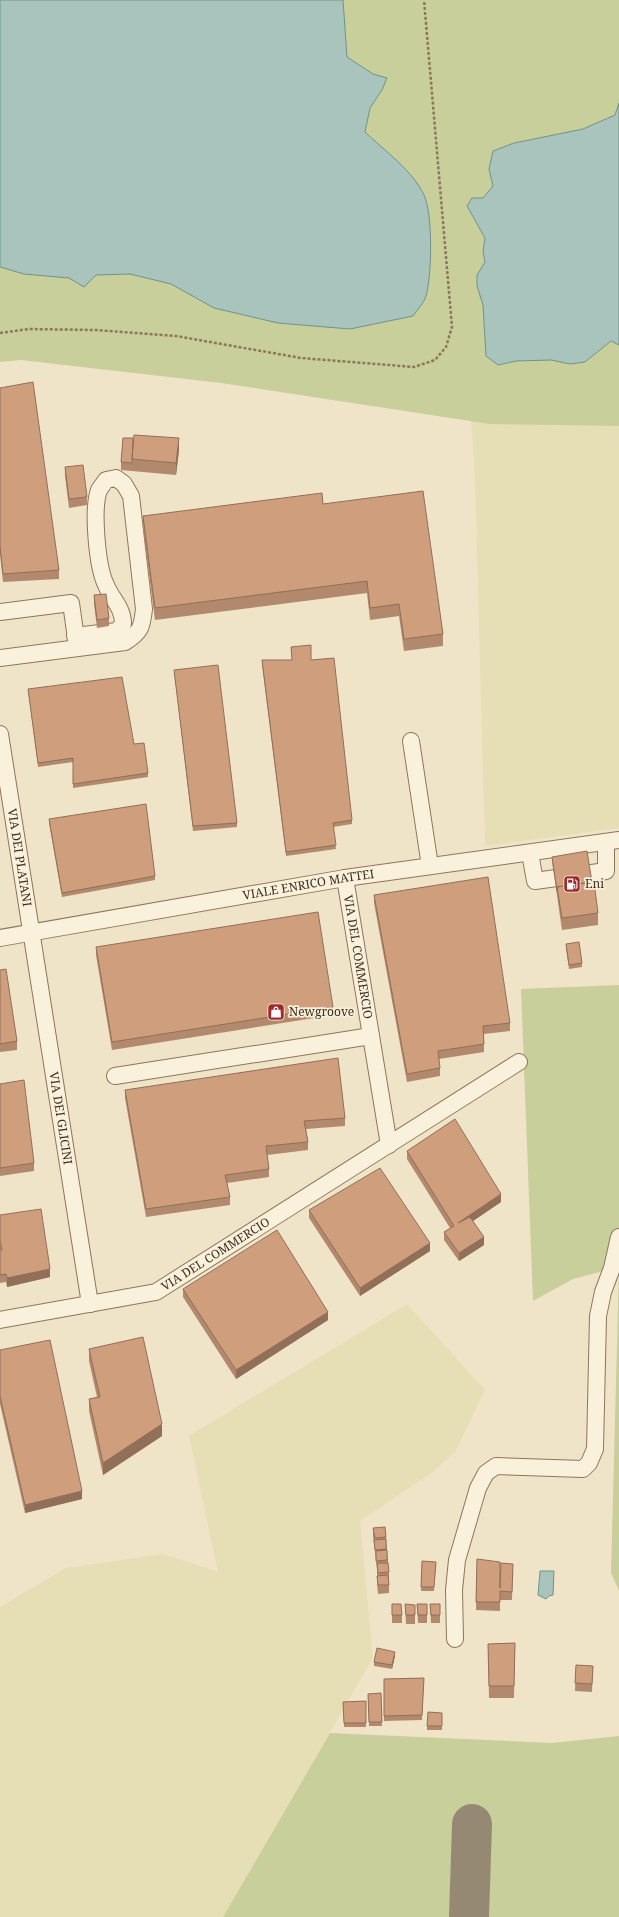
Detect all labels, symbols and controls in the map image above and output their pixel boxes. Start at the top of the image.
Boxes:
street label: VIA DEI PLATANI [4,807,36,908]
street label: VIALE ENRICO MATTEI [241,865,375,904]
fuel station icon: Eni [562,874,582,894]
place label: Eni [585,875,604,892]
street label: VIA DEL COMMERCIO [340,894,377,1020]
shop icon: Newgroove [266,1002,286,1022]
place label: Newgroove [289,1003,354,1020]
street label: VIA DEI GLICINI [45,1071,77,1166]
street label: VIA DEL COMMERCIO [158,1213,273,1295]

